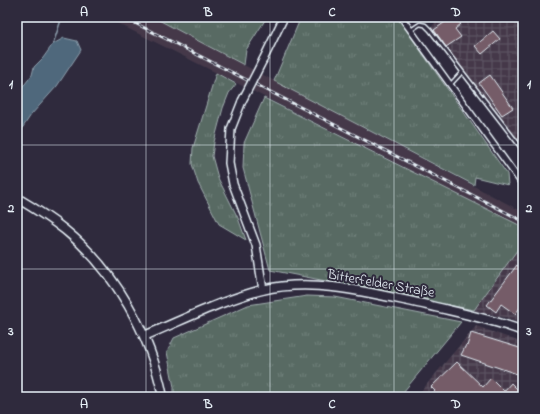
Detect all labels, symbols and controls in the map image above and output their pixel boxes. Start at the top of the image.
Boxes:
text: A [80,3,88,22]
text: B [203,3,213,22]
text: C [328,3,336,22]
text: D [450,3,461,22]
text: 1 [9,75,14,94]
text: 1 [527,75,532,94]
text: 2 [7,199,15,218]
text: 2 [525,199,533,218]
street label: Bitterfelder Straße [325,264,437,304]
text: 3 [7,322,14,341]
text: 3 [525,322,532,341]
text: A [80,395,88,414]
text: B [203,395,213,414]
text: C [328,395,336,414]
text: D [450,395,461,414]

